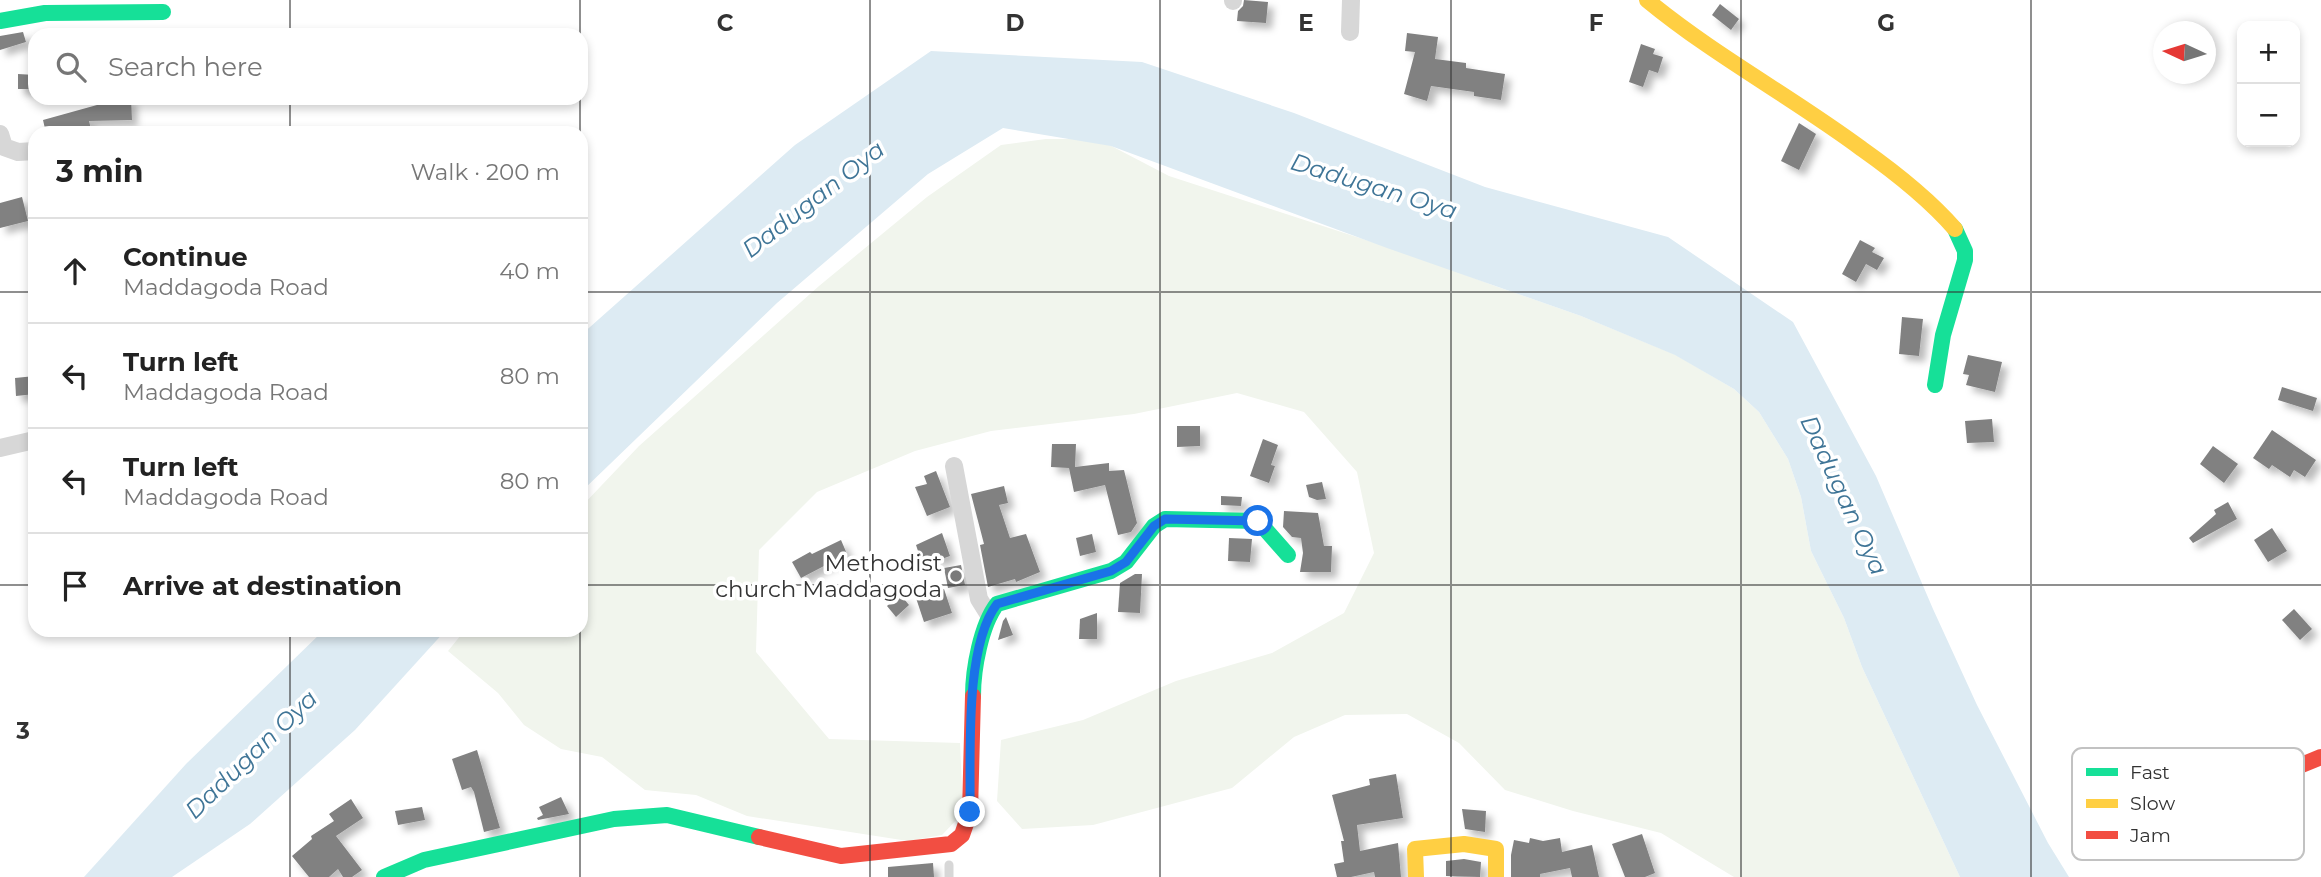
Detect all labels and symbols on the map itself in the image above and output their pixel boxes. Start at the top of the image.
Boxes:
text: C [717,9,734,37]
text: D [1006,9,1025,37]
text: E [1298,9,1314,37]
text: F [1589,9,1604,37]
text: G [1877,9,1895,37]
north arrow [2153,21,2216,84]
water label: Dadugan Oya [736,134,890,264]
water label: Dadugan Oya [1287,147,1461,225]
water label: Dadugan Oya [1794,411,1894,579]
route start [1242,505,1273,536]
place label: Methodist church Maddagoda [715,549,942,603]
marker: Methodist church Maddagoda [948,568,964,584]
water label: Dadugan Oya [179,684,323,824]
text: 3 [15,717,30,745]
legend [2072,748,2304,860]
text: Fast [2130,761,2170,784]
text: Slow [2130,792,2175,815]
route end [954,796,985,827]
text: Jam [2129,824,2171,847]

